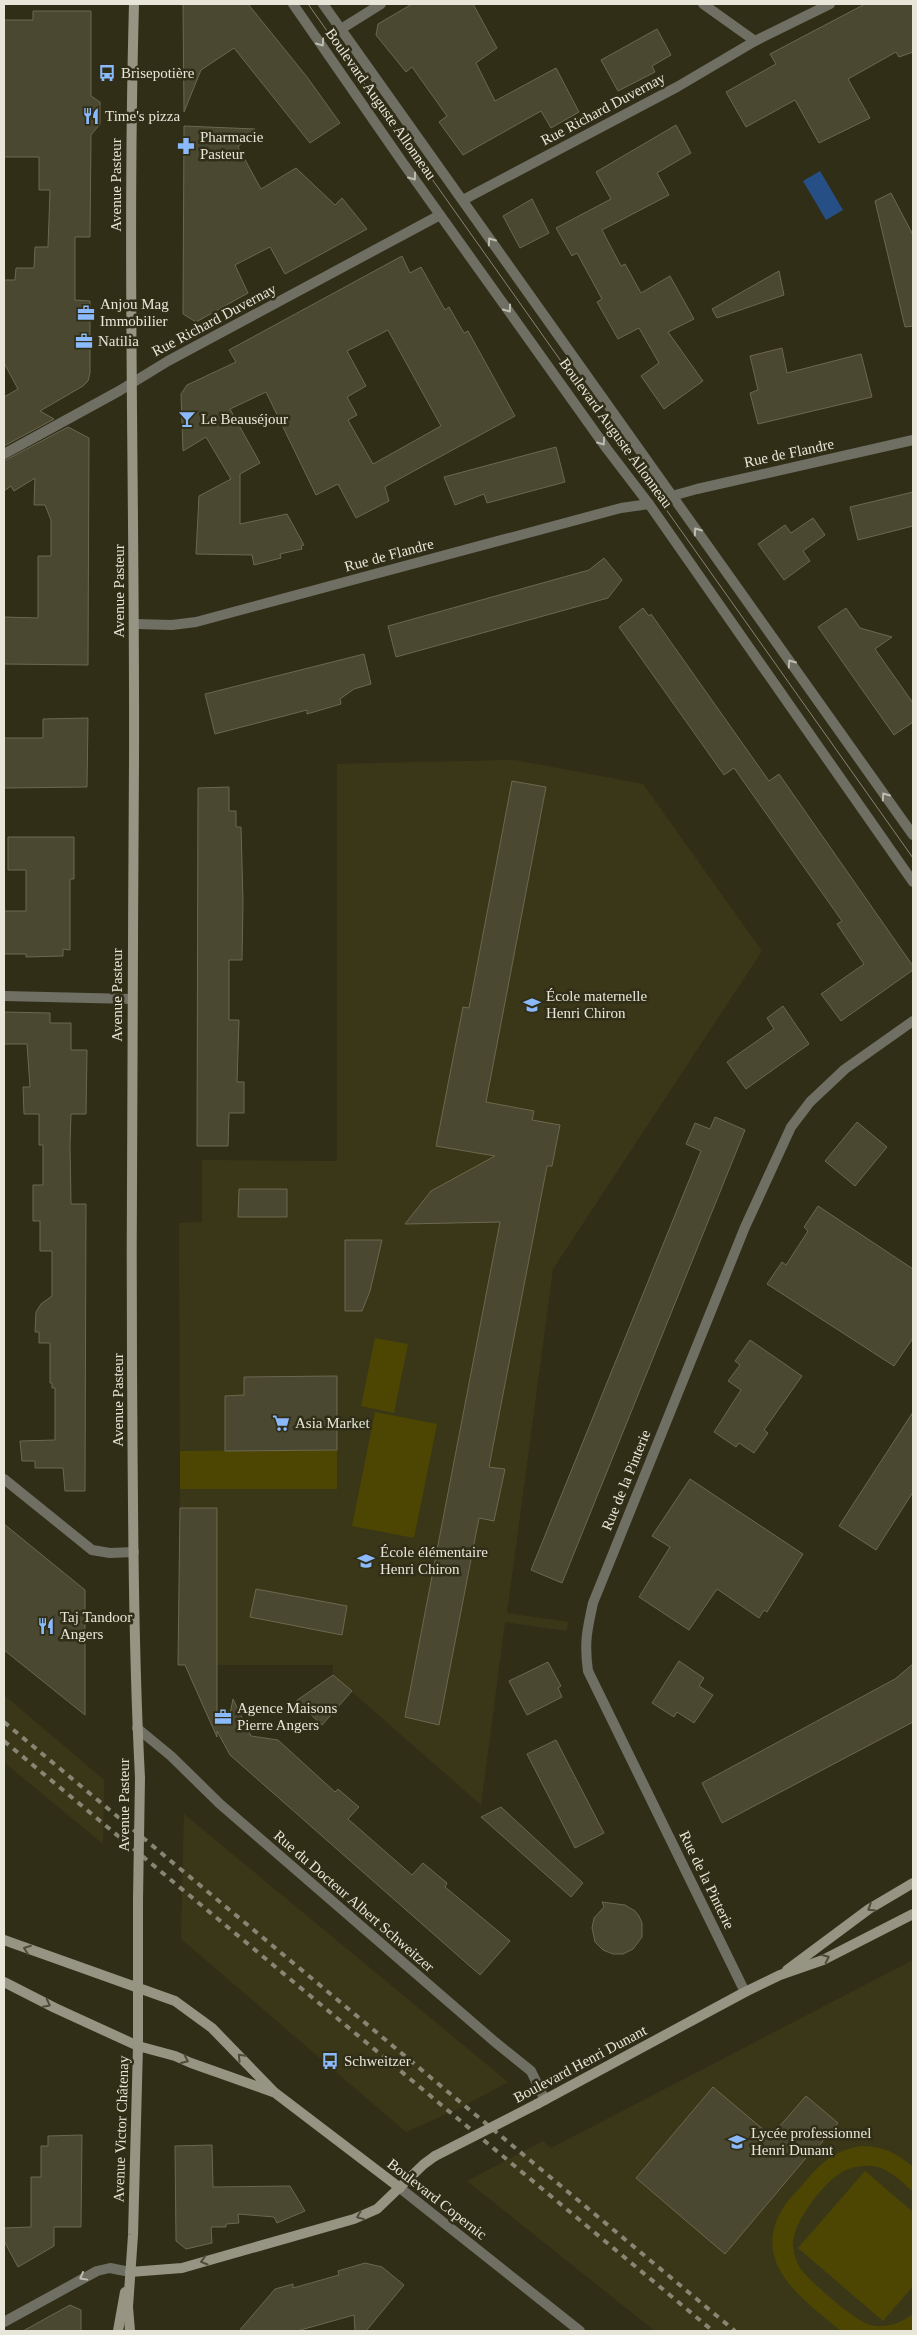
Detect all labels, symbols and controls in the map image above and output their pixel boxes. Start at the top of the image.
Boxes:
street label: Boulevard Auguste Allonneau [323,25,440,183]
one-way arrow [315,38,324,47]
bus stop icon: Brisepotière [97,63,117,83]
place label: Brisepotière [121,65,195,81]
street label: Rue Richard Duvernay [538,69,668,149]
restaurant icon: Time's pizza [81,106,101,126]
place label: Time's pizza [105,108,180,124]
place label: Pharmacie Pasteur [200,129,264,162]
pharmacy icon: Pharmacie Pasteur [176,136,196,156]
street label: Avenue Pasteur [108,138,124,232]
one-way arrow [407,171,416,181]
one-way arrow [488,237,497,247]
street label: Rue Richard Duvernay [149,280,279,360]
place label: Anjou Mag Immobilier [100,296,169,329]
office icon: Anjou Mag Immobilier [76,303,96,323]
one-way arrow [502,303,511,313]
office icon: Natilia [74,331,94,351]
place label: Natilia [98,333,139,349]
street label: Boulevard Auguste Allonneau [556,355,676,511]
bar icon: Le Beauséjour [177,409,197,429]
place label: Le Beauséjour [201,411,288,427]
one-way arrow [596,436,605,445]
street label: Rue de Flandre [743,436,836,470]
one-way arrow [694,527,703,537]
street label: Rue de Flandre [343,535,436,575]
street label: Avenue Pasteur [111,544,127,638]
one-way arrow [788,659,797,669]
one-way arrow [882,792,891,801]
street label: Avenue Pasteur [109,948,125,1042]
place label: École maternelle Henri Chiron [546,988,648,1021]
school or university icon: École maternelle Henri Chiron [522,995,542,1015]
street label: Avenue Pasteur [110,1353,126,1447]
supermarket icon: Asia Market [271,1413,291,1433]
place label: Asia Market [295,1415,370,1431]
street label: Rue de la Pinterie [599,1427,654,1533]
place label: École élémentaire Henri Chiron [380,1544,488,1577]
school or university icon: École élémentaire Henri Chiron [356,1551,376,1571]
place label: Taj Tandoor Angers [60,1609,132,1642]
restaurant icon: Taj Tandoor Angers [36,1616,56,1636]
place label: Agence Maisons Pierre Angers [237,1700,338,1733]
office icon: Agence Maisons Pierre Angers [213,1707,233,1727]
street label: Avenue Pasteur [116,1758,132,1852]
street label: Rue du Docteur Albert Schweitzer [271,1827,437,1975]
street label: Rue de la Pinterie [676,1828,738,1932]
one-way arrow [868,1901,877,1911]
one-way arrow [23,1945,31,1955]
one-way arrow [821,1954,830,1964]
one-way arrow [42,1998,51,2008]
street label: Boulevard Henri Dunant [511,2022,650,2106]
bus stop icon: Schweitzer [320,2051,340,2071]
one-way arrow [238,2053,247,2062]
place label: Schweitzer [344,2053,411,2069]
one-way arrow [180,2054,189,2064]
street label: Avenue Victor Châtenay [110,2055,132,2203]
place label: Lycée professionnel Henri Dunant [751,2125,871,2158]
school or university icon: Lycée professionnel Henri Dunant [727,2132,747,2152]
street label: Boulevard Copernic [384,2155,490,2243]
one-way arrow [356,2210,365,2220]
one-way arrow [201,2256,209,2266]
one-way arrow [80,2271,89,2281]

